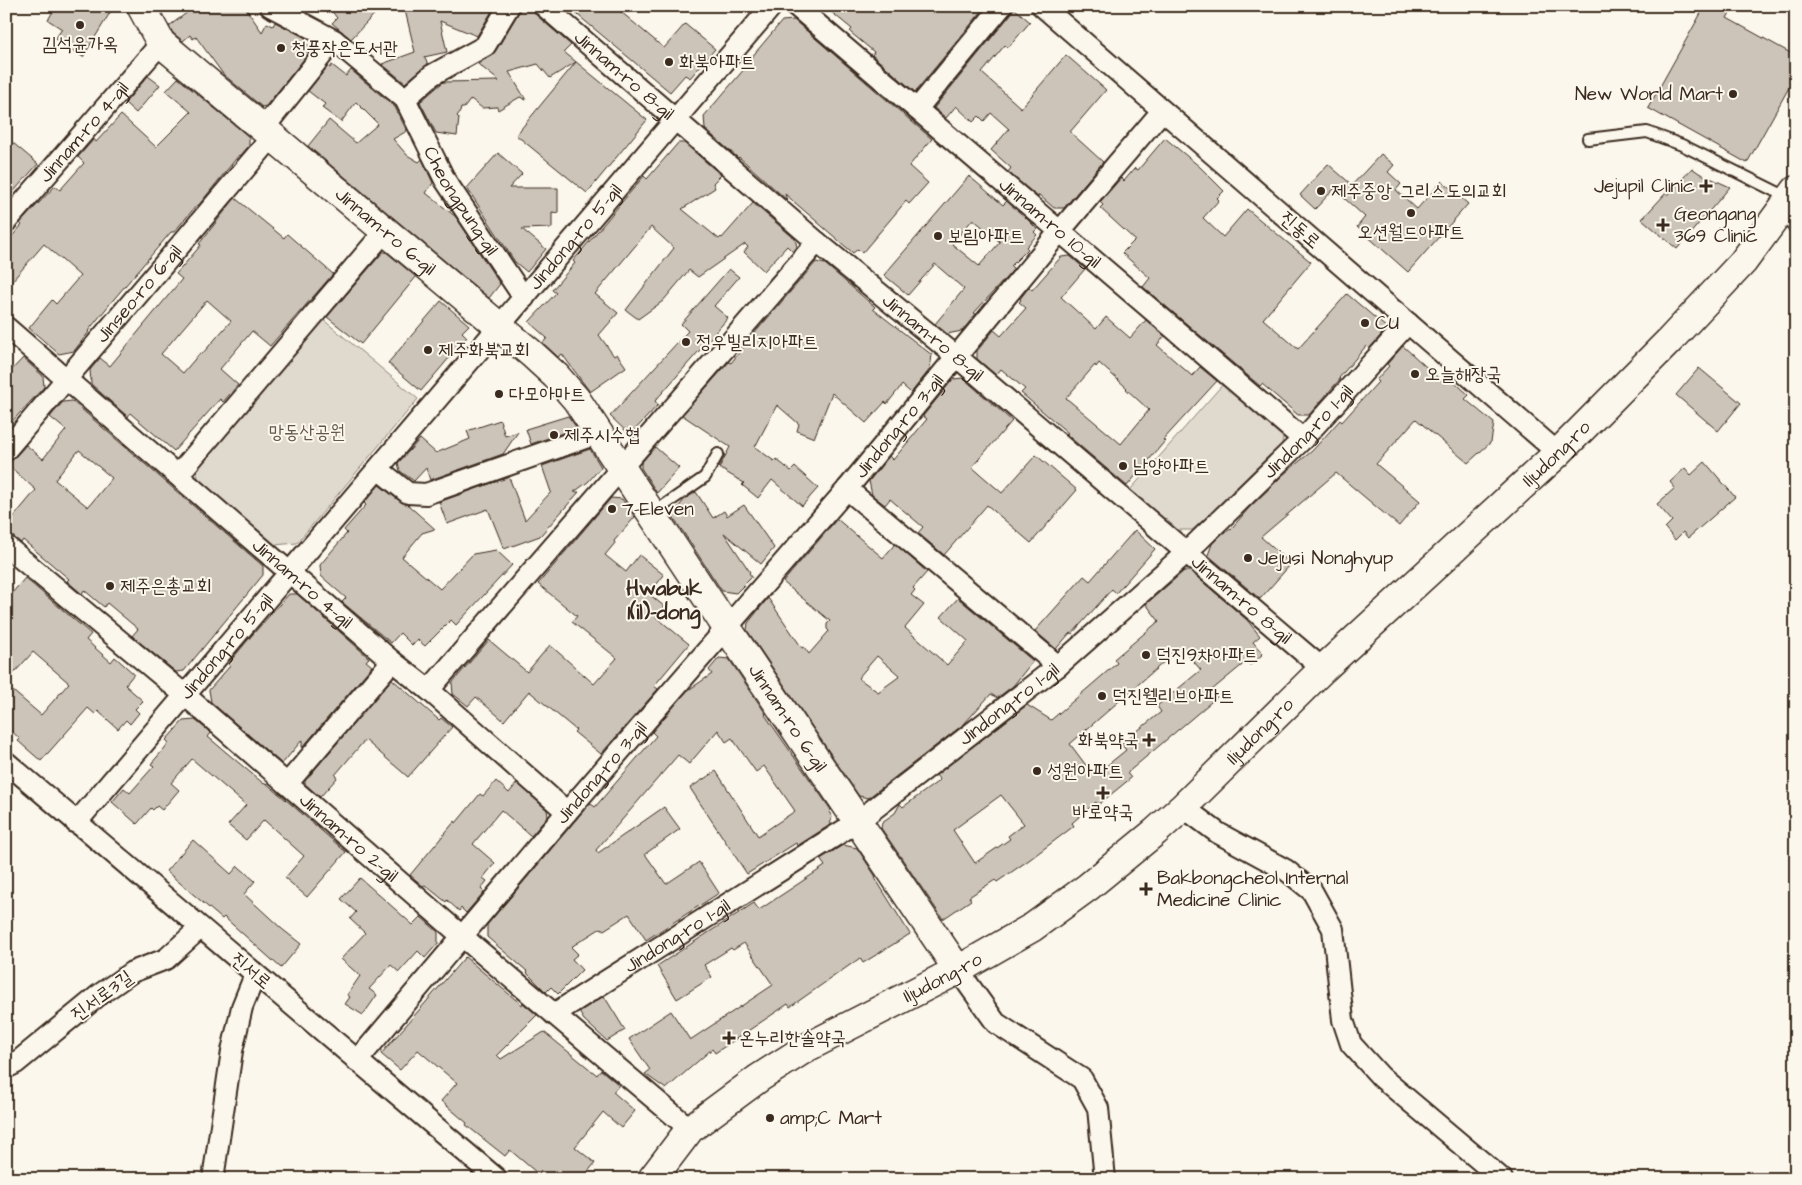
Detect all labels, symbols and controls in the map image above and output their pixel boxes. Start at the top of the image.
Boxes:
marker: 김석윤가옥 [74,19,86,31]
street label: Jinnam-ro 8-gil [568,24,680,126]
place label: 김석윤가옥 [42,31,118,58]
place label: 청풍작은도서관 [291,35,398,62]
marker: 청풍작은도서관 [275,42,287,54]
place label: 화북아파트 [679,49,755,76]
marker: 화북아파트 [663,56,675,68]
street label: Jinnam-ro 4-gil [33,76,135,188]
place label: New World Mart [1575,81,1723,108]
marker: New World Mart [1727,88,1739,100]
street label: Cheongpung-gil [417,142,505,261]
street label: Jinnam-ro 10-gil [993,171,1107,274]
place label: Jejupil Clinic [1594,173,1695,200]
street label: Jindong-ro 5-gil [522,178,628,296]
place label: 제주중앙 그리스도의교회 [1331,178,1507,205]
marker: Jejupil Clinic [1699,179,1713,193]
street label: Jinnam-ro 6-gil [329,181,442,282]
marker: 제주중앙 그리스도의교회 [1315,185,1327,197]
place label: Geongang 369 Clinic [1674,201,1758,250]
street label: 진동로 [1274,205,1326,255]
marker: 오션월드아파트 [1405,207,1417,219]
marker: Geongang 369 Clinic [1656,218,1670,232]
place label: 오션월드아파트 [1357,219,1465,246]
place label: 보림아파트 [948,223,1024,250]
marker: 보림아파트 [932,230,944,242]
street label: Jinseo-ro 6-gil [89,239,188,349]
street label: Jinnam-ro 8-gil [876,287,990,388]
place label: CU [1375,310,1399,337]
marker: CU [1359,317,1371,329]
place label: 정우빌리지아파트 [696,329,818,356]
marker: 정우빌리지아파트 [680,336,692,348]
place label: 제주화북교회 [438,337,530,364]
marker: 제주화북교회 [422,344,434,356]
place label: 오늘해장국 [1425,361,1501,388]
street label: Jindong-ro 3-gil [848,368,950,484]
marker: 오늘해장국 [1409,368,1421,380]
street label: Jindong-ro 1-gil [1257,379,1359,485]
place label: 다모아마트 [509,381,585,408]
marker: 다모아마트 [493,388,505,400]
street label: Iljudong-ro [1516,414,1597,493]
park label: 망동산공원 [269,419,345,446]
place label: 제주시수협 [564,422,640,449]
marker: 제주시수협 [548,429,560,441]
place label: 남양아파트 [1133,453,1209,480]
marker: 남양아파트 [1117,460,1129,472]
place label: 7-Eleven [622,496,694,523]
marker: 7-Eleven [606,503,618,515]
street label: Jinnam-ro 4-gil [246,532,359,635]
place label: Jejusi Nonghyup [1258,545,1394,573]
street label: Jinnam-ro 8-gil [1185,549,1298,650]
marker: Jejusi Nonghyup [1242,552,1254,564]
place label: 제주은총교회 [120,573,212,600]
district label: Hwabuk 1(il)-dong [626,574,702,629]
marker: 제주은총교회 [104,580,116,592]
street label: Jindong-ro 5-gil [173,587,280,705]
place label: 덕진9차아파트 [1156,642,1259,669]
marker: 덕진9차아파트 [1140,649,1152,661]
street label: Jindong-ro 1-gil [953,656,1065,752]
street label: Jinnam-ro 6-gil [742,659,834,777]
place label: 덕진웰리브아파트 [1112,683,1234,710]
marker: 덕진웰리브아파트 [1096,690,1108,702]
street label: Iljudong-ro [1220,691,1300,771]
street label: Jindong-ro 3-gil [549,715,653,830]
place label: 화북약국 [1078,727,1139,754]
marker: 화북약국 [1143,734,1155,746]
place label: 성원아파트 [1047,758,1123,785]
marker: 성원아파트 [1031,765,1043,777]
street label: Jinnam-ro 2-gil [293,787,404,888]
marker: 바로약국 [1097,787,1109,799]
place label: 바로약국 [1072,799,1134,826]
place label: Bakbongcheol Internal Medicine Clinic [1157,865,1348,914]
marker: Bakbongcheol Internal Medicine Clinic [1139,882,1153,896]
street label: Jindong-ro 1-gil [619,892,736,980]
street label: Iljudong-ro [898,945,987,1009]
street label: 진서로 [225,946,277,996]
street label: 진서로3길 [65,964,139,1028]
place label: 온누리한솔약국 [739,1025,846,1052]
marker: 온누리한솔약국 [723,1032,735,1044]
place label: amp;C Mart [780,1105,882,1132]
marker: amp;C Mart [764,1112,776,1124]

